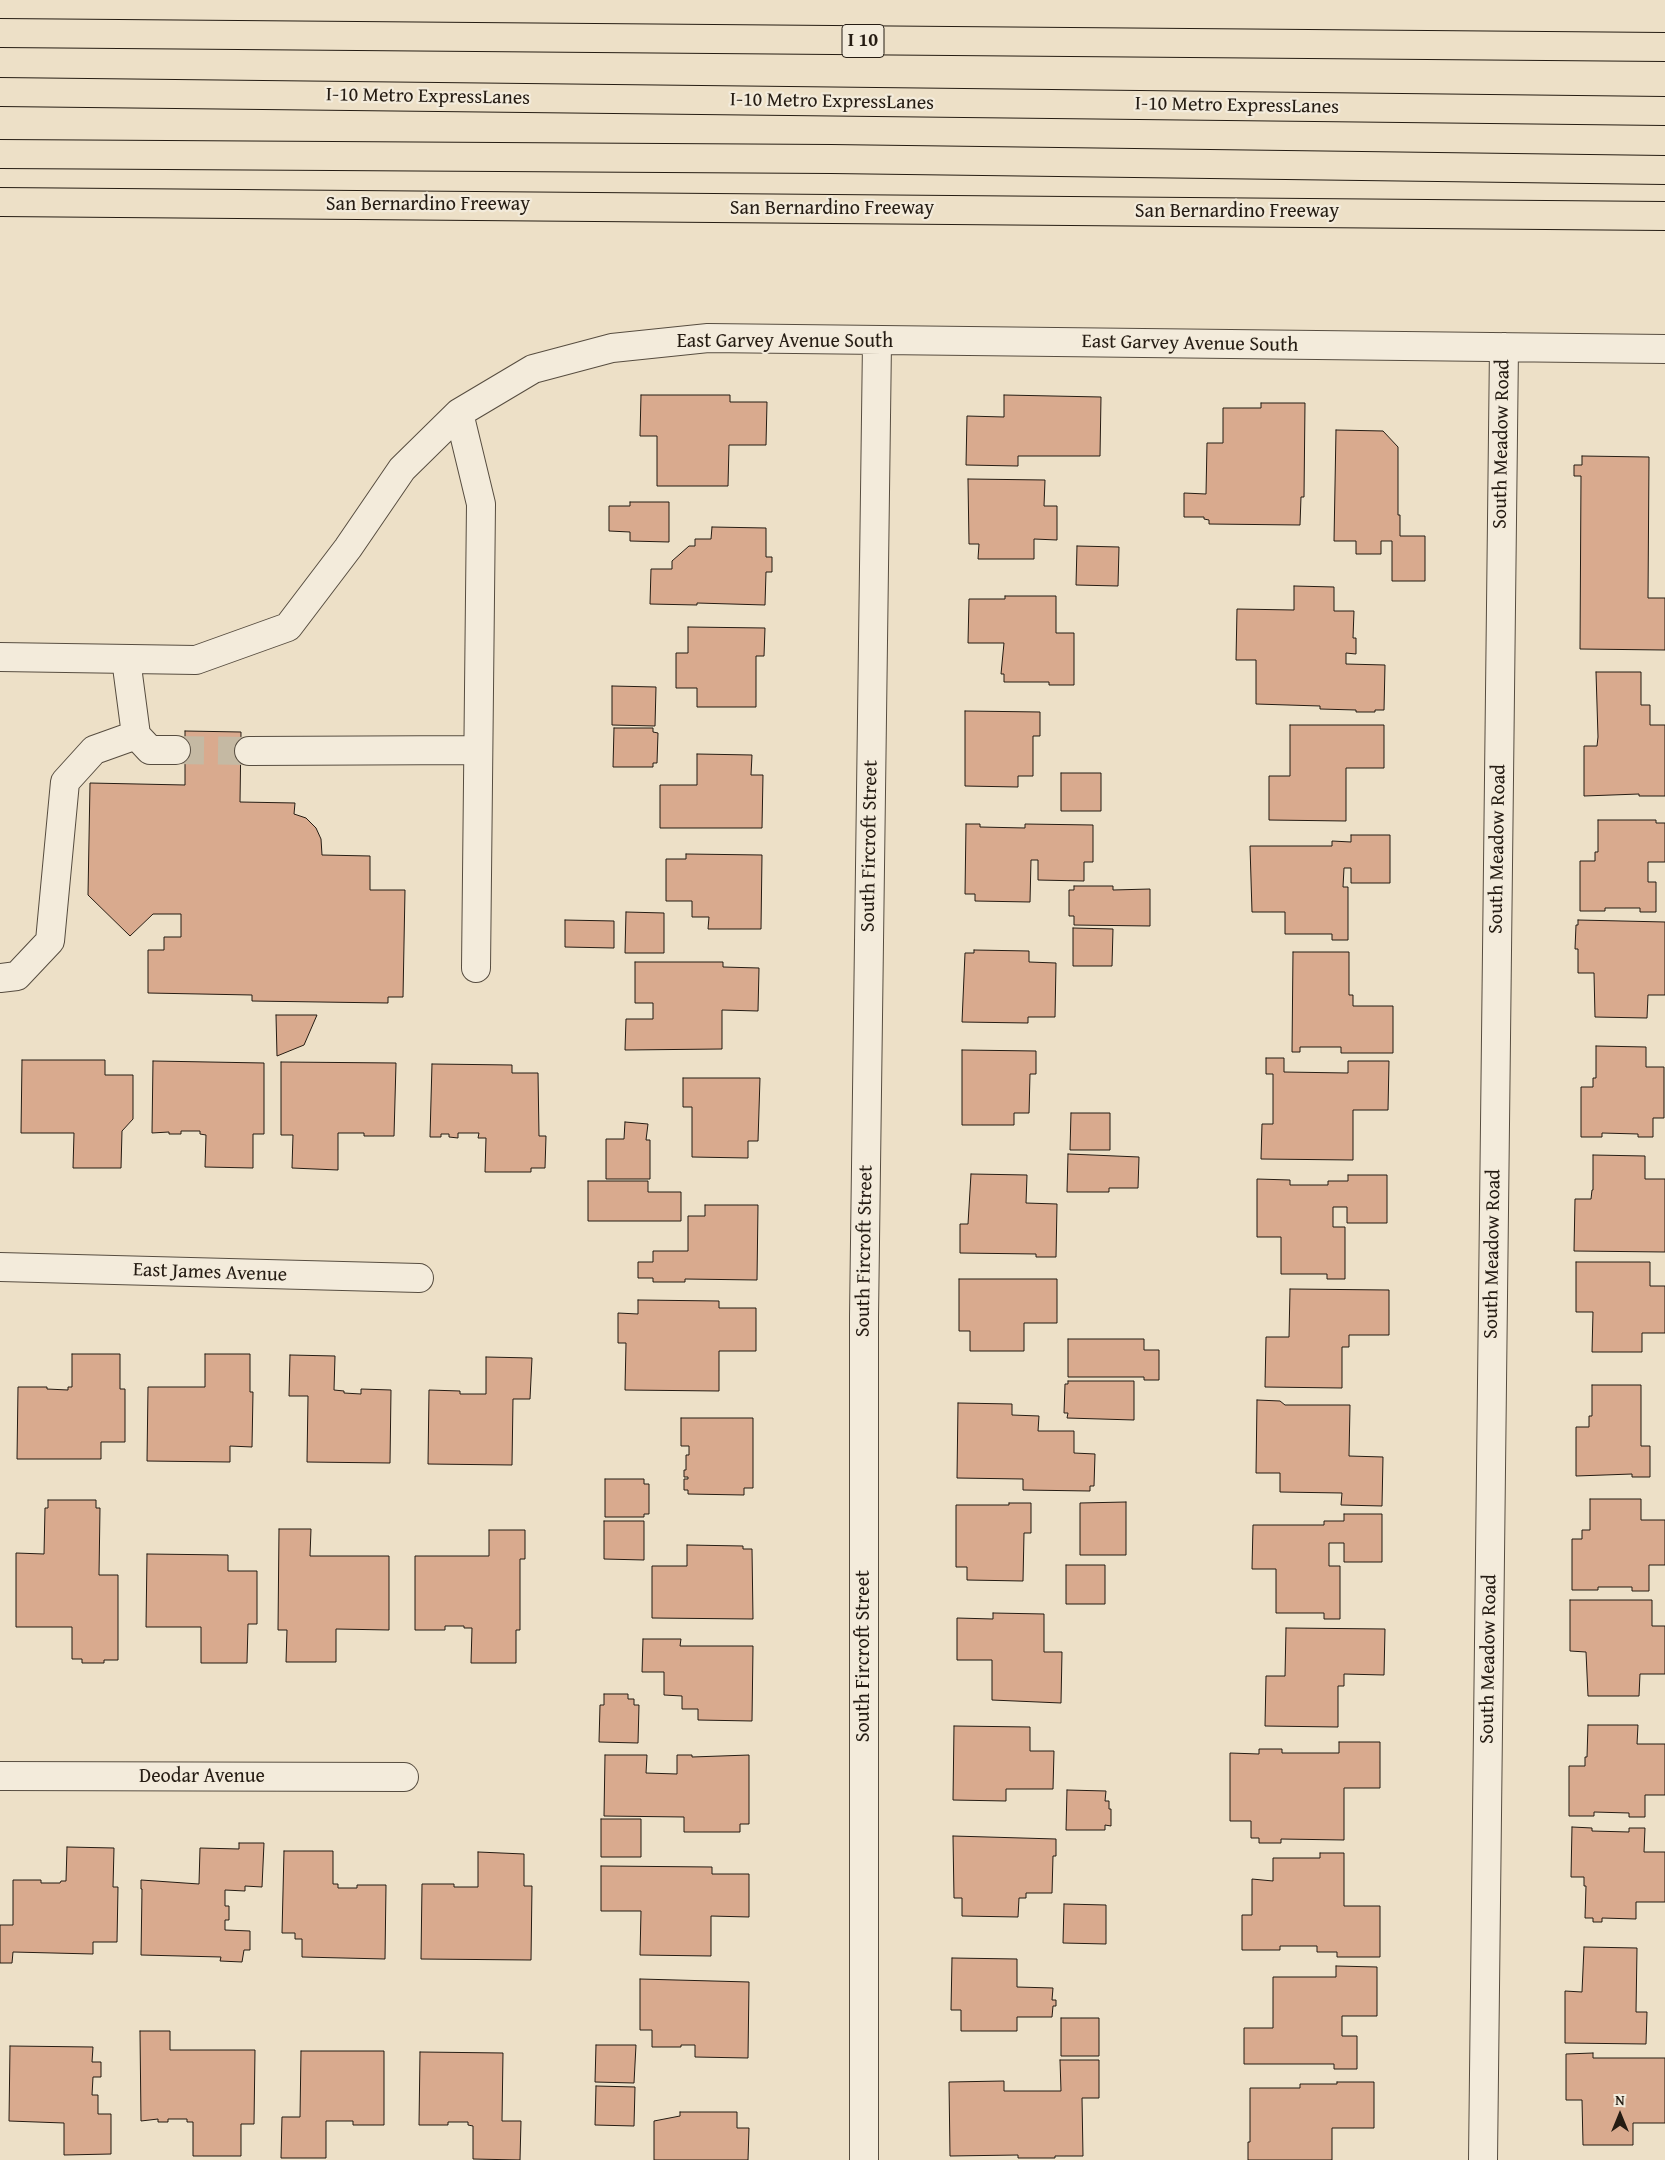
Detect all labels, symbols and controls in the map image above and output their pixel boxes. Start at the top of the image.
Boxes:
road number: I 10 [842,24,884,58]
street label: I-10 Metro ExpressLanes [326,83,530,111]
street label: I-10 Metro ExpressLanes [730,88,934,116]
street label: I-10 Metro ExpressLanes [1135,92,1339,120]
street label: San Bernardino Freeway [326,193,530,217]
street label: San Bernardino Freeway [730,197,934,221]
street label: San Bernardino Freeway [1135,200,1339,224]
street label: East Garvey Avenue South [677,330,893,354]
street label: East Garvey Avenue South [1081,330,1299,358]
street label: South Meadow Road [1489,359,1515,529]
street label: South Fircroft Street [856,760,884,932]
street label: South Meadow Road [1485,764,1511,934]
street label: South Fircroft Street [851,1165,879,1337]
street label: South Meadow Road [1480,1169,1506,1339]
street label: East James Avenue [133,1258,287,1288]
street label: South Fircroft Street [852,1570,876,1742]
street label: South Meadow Road [1476,1574,1502,1744]
street label: Deodar Avenue [139,1765,265,1789]
north arrow [1595,2090,1645,2140]
text: N [1615,2090,1625,2110]

